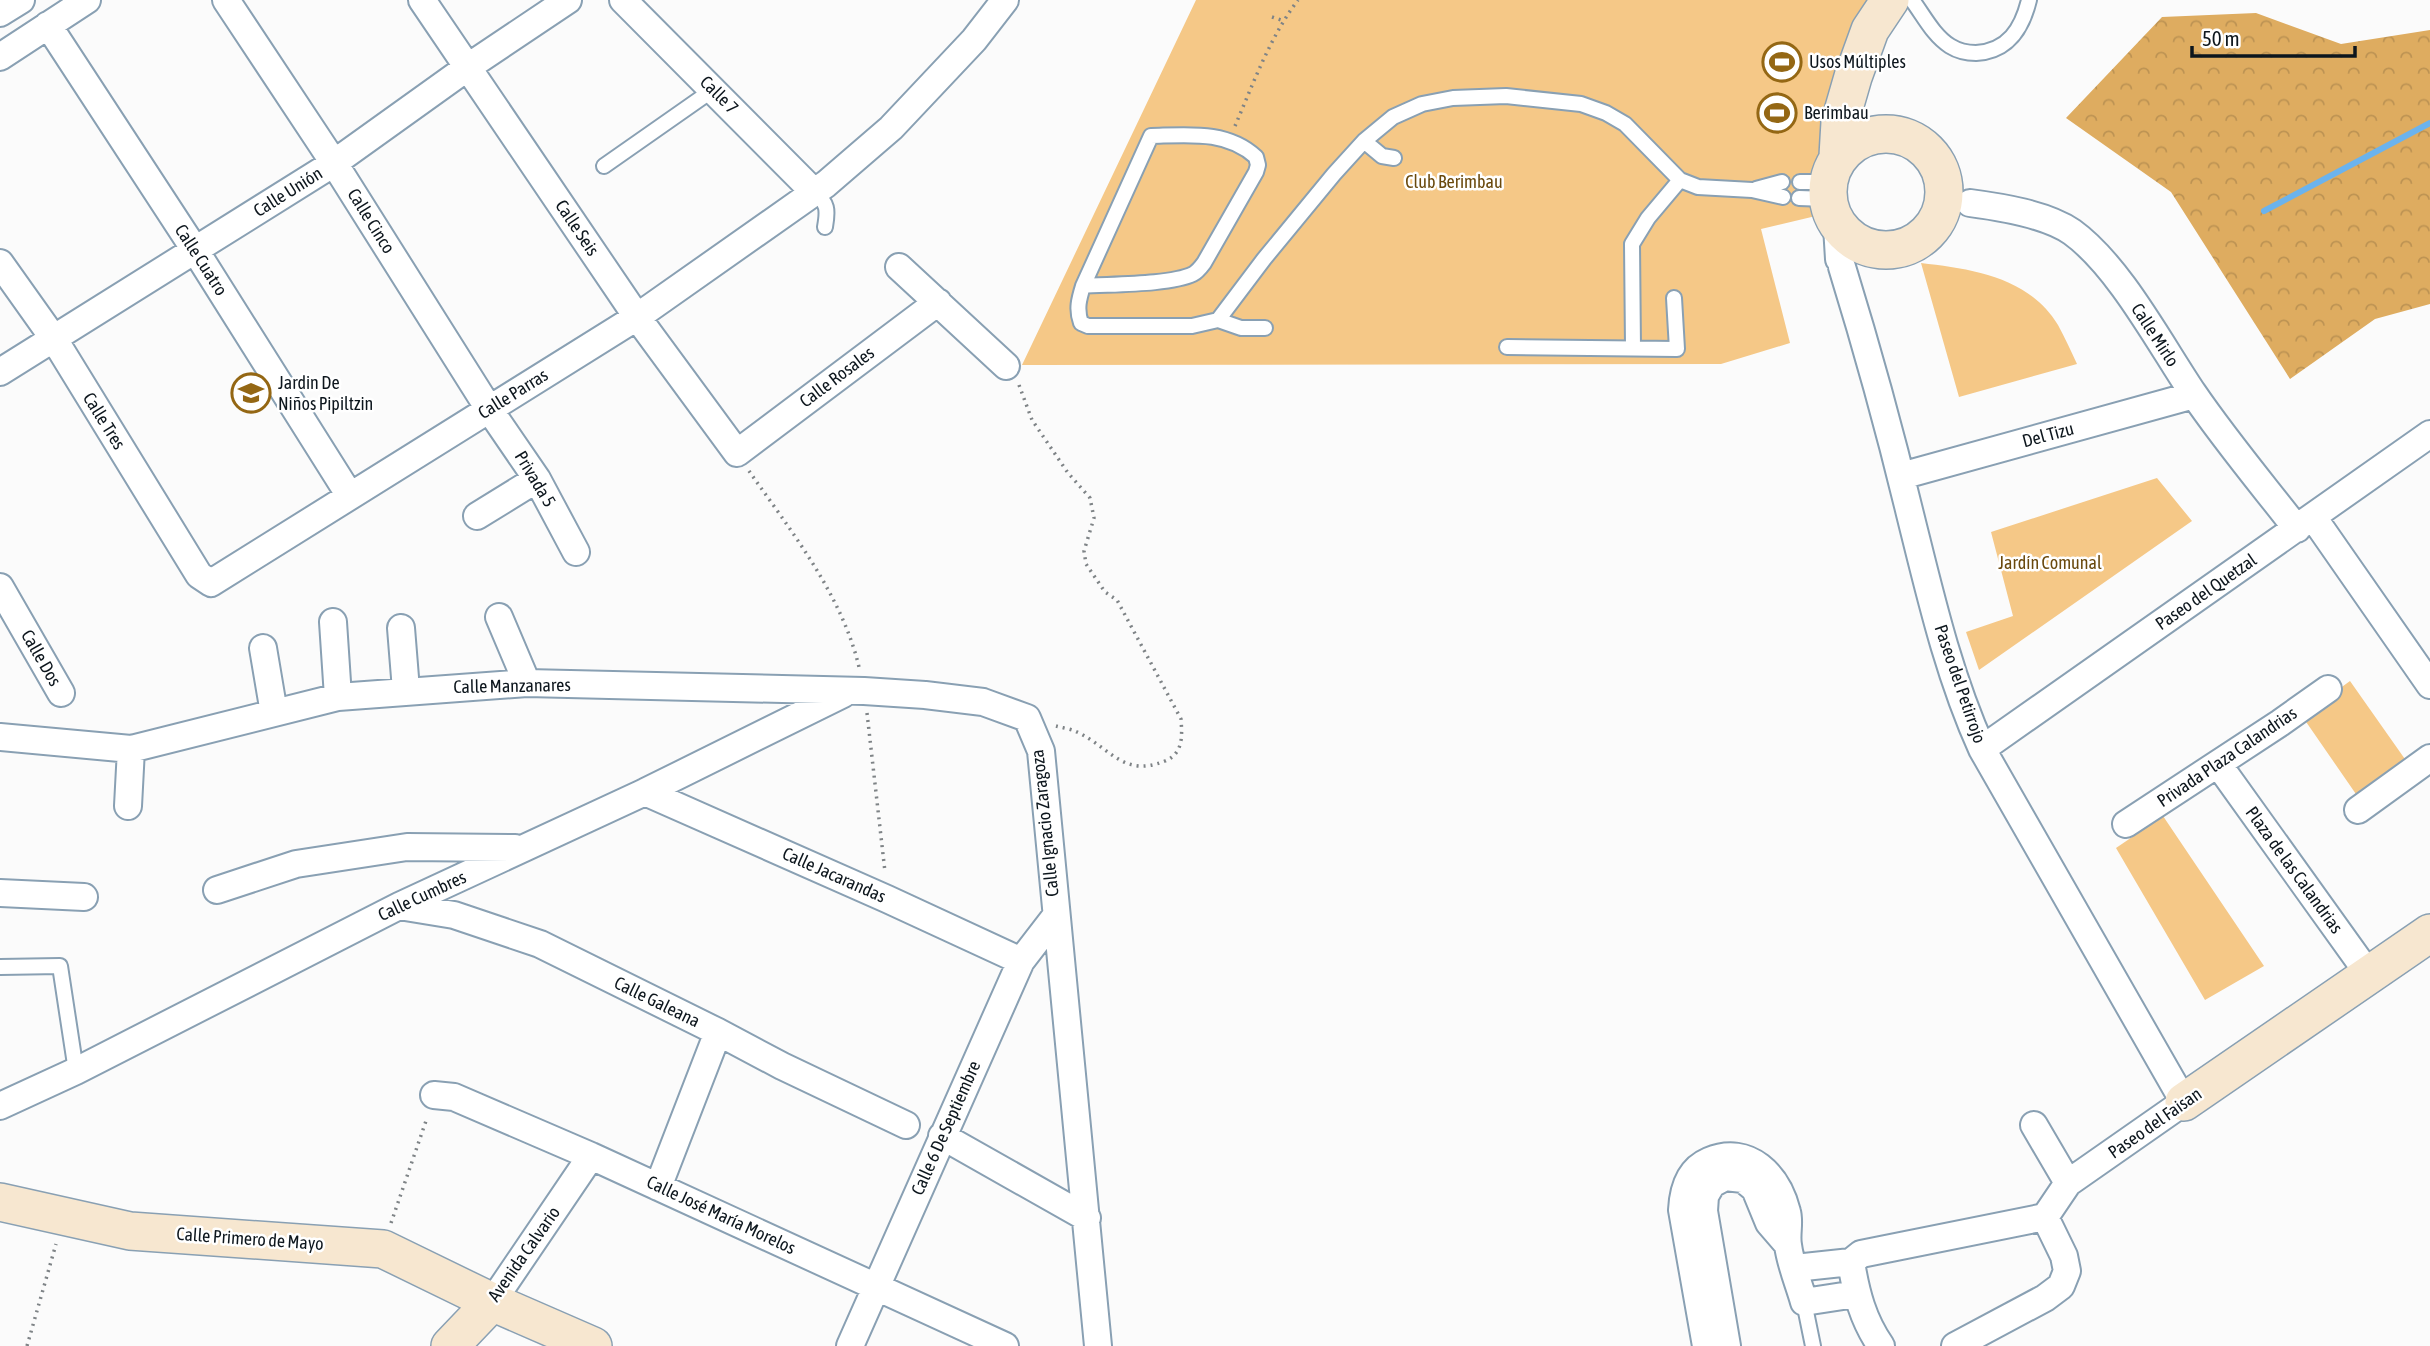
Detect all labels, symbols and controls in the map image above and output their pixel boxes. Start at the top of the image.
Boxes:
scale bar [2192,14,2355,58]
text: 50 m [2202,26,2240,50]
sports icon: Usos Múltiples [1761,41,1803,83]
place label: Usos Múltiples [1809,51,1906,72]
street label: Calle 7 [696,71,743,118]
sports icon: Berimbau [1756,92,1798,134]
place label: Berimbau [1804,102,1869,123]
street label: Calle Unión [249,162,326,221]
park label: Club Berimbau [1405,171,1503,192]
street label: Calle Cinco [343,184,400,257]
street label: Calle Seis [551,196,604,260]
street label: Calle Cuatro [171,220,232,299]
street label: Calle Mirlo [2127,299,2184,370]
street label: Calle Rosales [795,342,878,411]
street label: Calle Parras [474,364,551,423]
school or university icon: Jardin De Niños Pipiltzin [230,372,272,414]
place label: Jardin De Niños Pipiltzin [278,372,373,414]
street label: Calle Tres [79,388,130,453]
street label: Del Tizu [2020,418,2076,451]
street label: Privada 5 [511,447,560,511]
street label: Paseo del Quetzal [2151,549,2260,634]
park label: Jardín Comunal [1998,552,2102,573]
street label: Paseo del Petirrojo [1930,622,1991,746]
street label: Calle Dos [17,626,66,690]
street label: Calle Manzanares [453,674,571,697]
street label: Privada Plaza Calandrias [2153,702,2300,811]
street label: Calle Ignacio Zaragoza [1026,748,1063,898]
street label: Plaza de las Calandrias [2241,802,2347,937]
street label: Calle Jacarandas [779,842,889,907]
street label: Calle Cumbres [374,866,469,925]
street label: Calle Galeana [611,972,703,1031]
street label: Calle 6 De Septiembre [906,1057,985,1198]
street label: Paseo del Faisan [2104,1083,2205,1162]
street label: Calle José María Morelos [643,1171,799,1258]
street label: Avenida Calvario [483,1202,564,1305]
street label: Calle Primero de Mayo [176,1223,324,1254]

